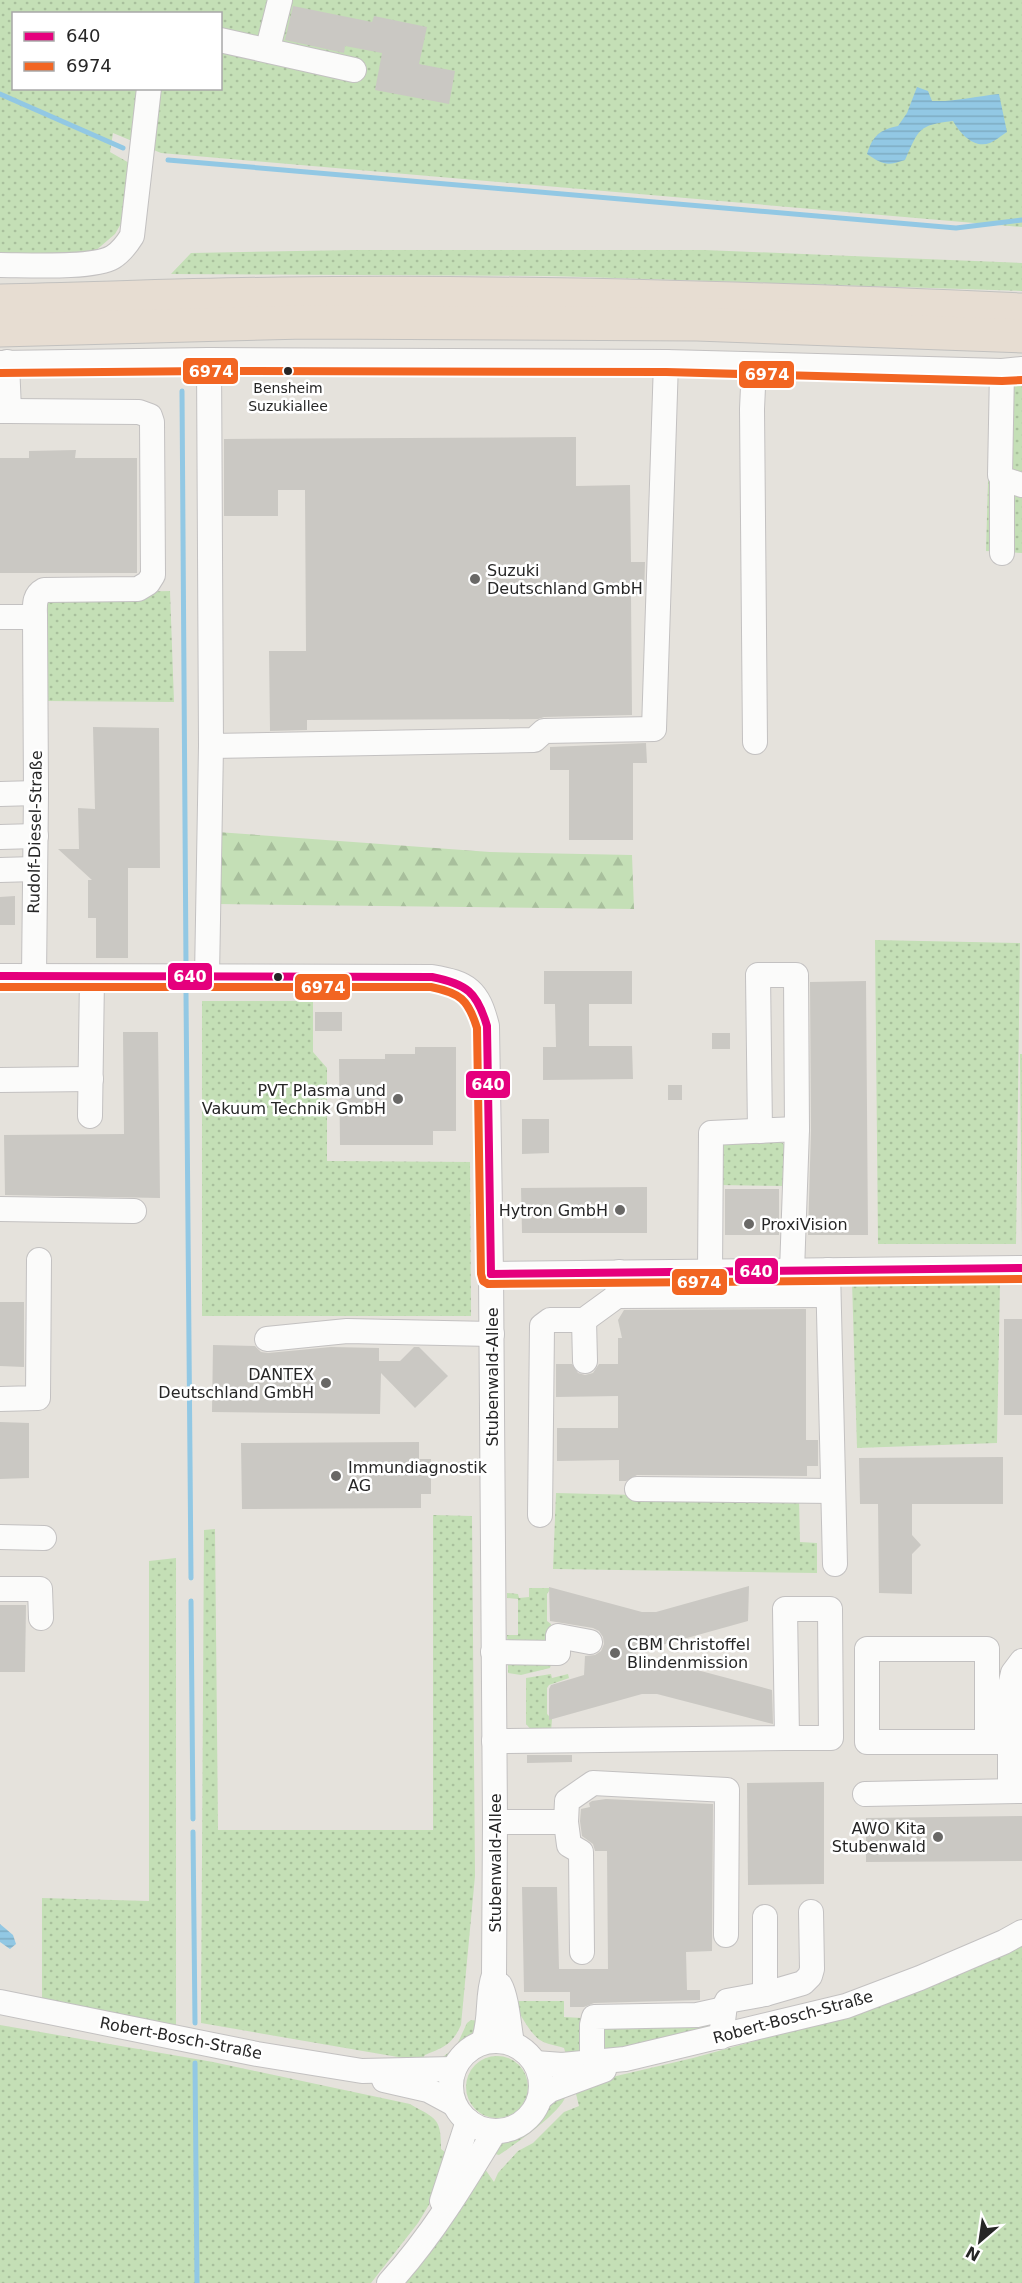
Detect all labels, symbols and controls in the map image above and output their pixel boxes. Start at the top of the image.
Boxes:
legend [12,12,222,90]
text: 640 [66,25,100,46]
text: 6974 [66,55,112,76]
line badge: 6974 [182,357,239,385]
line badge: 6974 [738,360,795,389]
text: 6974 [189,362,233,381]
marker: Bensheim Suzukiallee [282,365,294,377]
text: 6974 [745,365,789,384]
place label: Bensheim Suzukiallee [248,380,328,414]
place label: Suzuki Deutschland GmbH [487,561,643,598]
marker: Suzuki Deutschland GmbH [468,572,482,586]
street label: Rudolf-Diesel-Straße [24,750,46,914]
line badge: 640 [167,962,213,991]
text: 640 [173,967,207,986]
unlabelled marker [272,971,284,983]
line badge: 6974 [294,973,351,1001]
text: 6974 [301,978,345,997]
line badge: 640 [465,1070,511,1099]
text: 640 [471,1075,505,1094]
place label: PVT Plasma und Vakuum Technik GmbH [202,1081,386,1118]
marker: PVT Plasma und Vakuum Technik GmbH [391,1092,405,1106]
place label: Hytron GmbH [499,1201,608,1220]
marker: Hytron GmbH [613,1203,627,1217]
place label: ProxiVision [761,1215,848,1234]
marker: ProxiVision [742,1217,756,1231]
line badge: 640 [734,1257,779,1285]
text: 640 [739,1262,773,1281]
line badge: 6974 [671,1268,728,1296]
text: 6974 [677,1273,721,1292]
street label: Stubenwald-Allee [483,1307,502,1447]
place label: DANTEX Deutschland GmbH [158,1365,314,1402]
marker: DANTEX Deutschland GmbH [319,1376,333,1390]
place label: Immundiagnostik AG [348,1458,488,1495]
marker: Immundiagnostik AG [329,1469,343,1483]
place label: CBM Christoffel Blindenmission [627,1635,750,1672]
marker: CBM Christoffel Blindenmission [608,1646,622,1660]
street label: Stubenwald-Allee [486,1793,505,1933]
place label: AWO Kita Stubenwald [832,1819,926,1856]
marker: AWO Kita Stubenwald [931,1830,945,1844]
street label: Robert-Bosch-Straße [711,1986,875,2048]
street label: Robert-Bosch-Straße [98,2013,264,2063]
north arrow [950,2211,1010,2271]
text: N [963,2242,983,2265]

